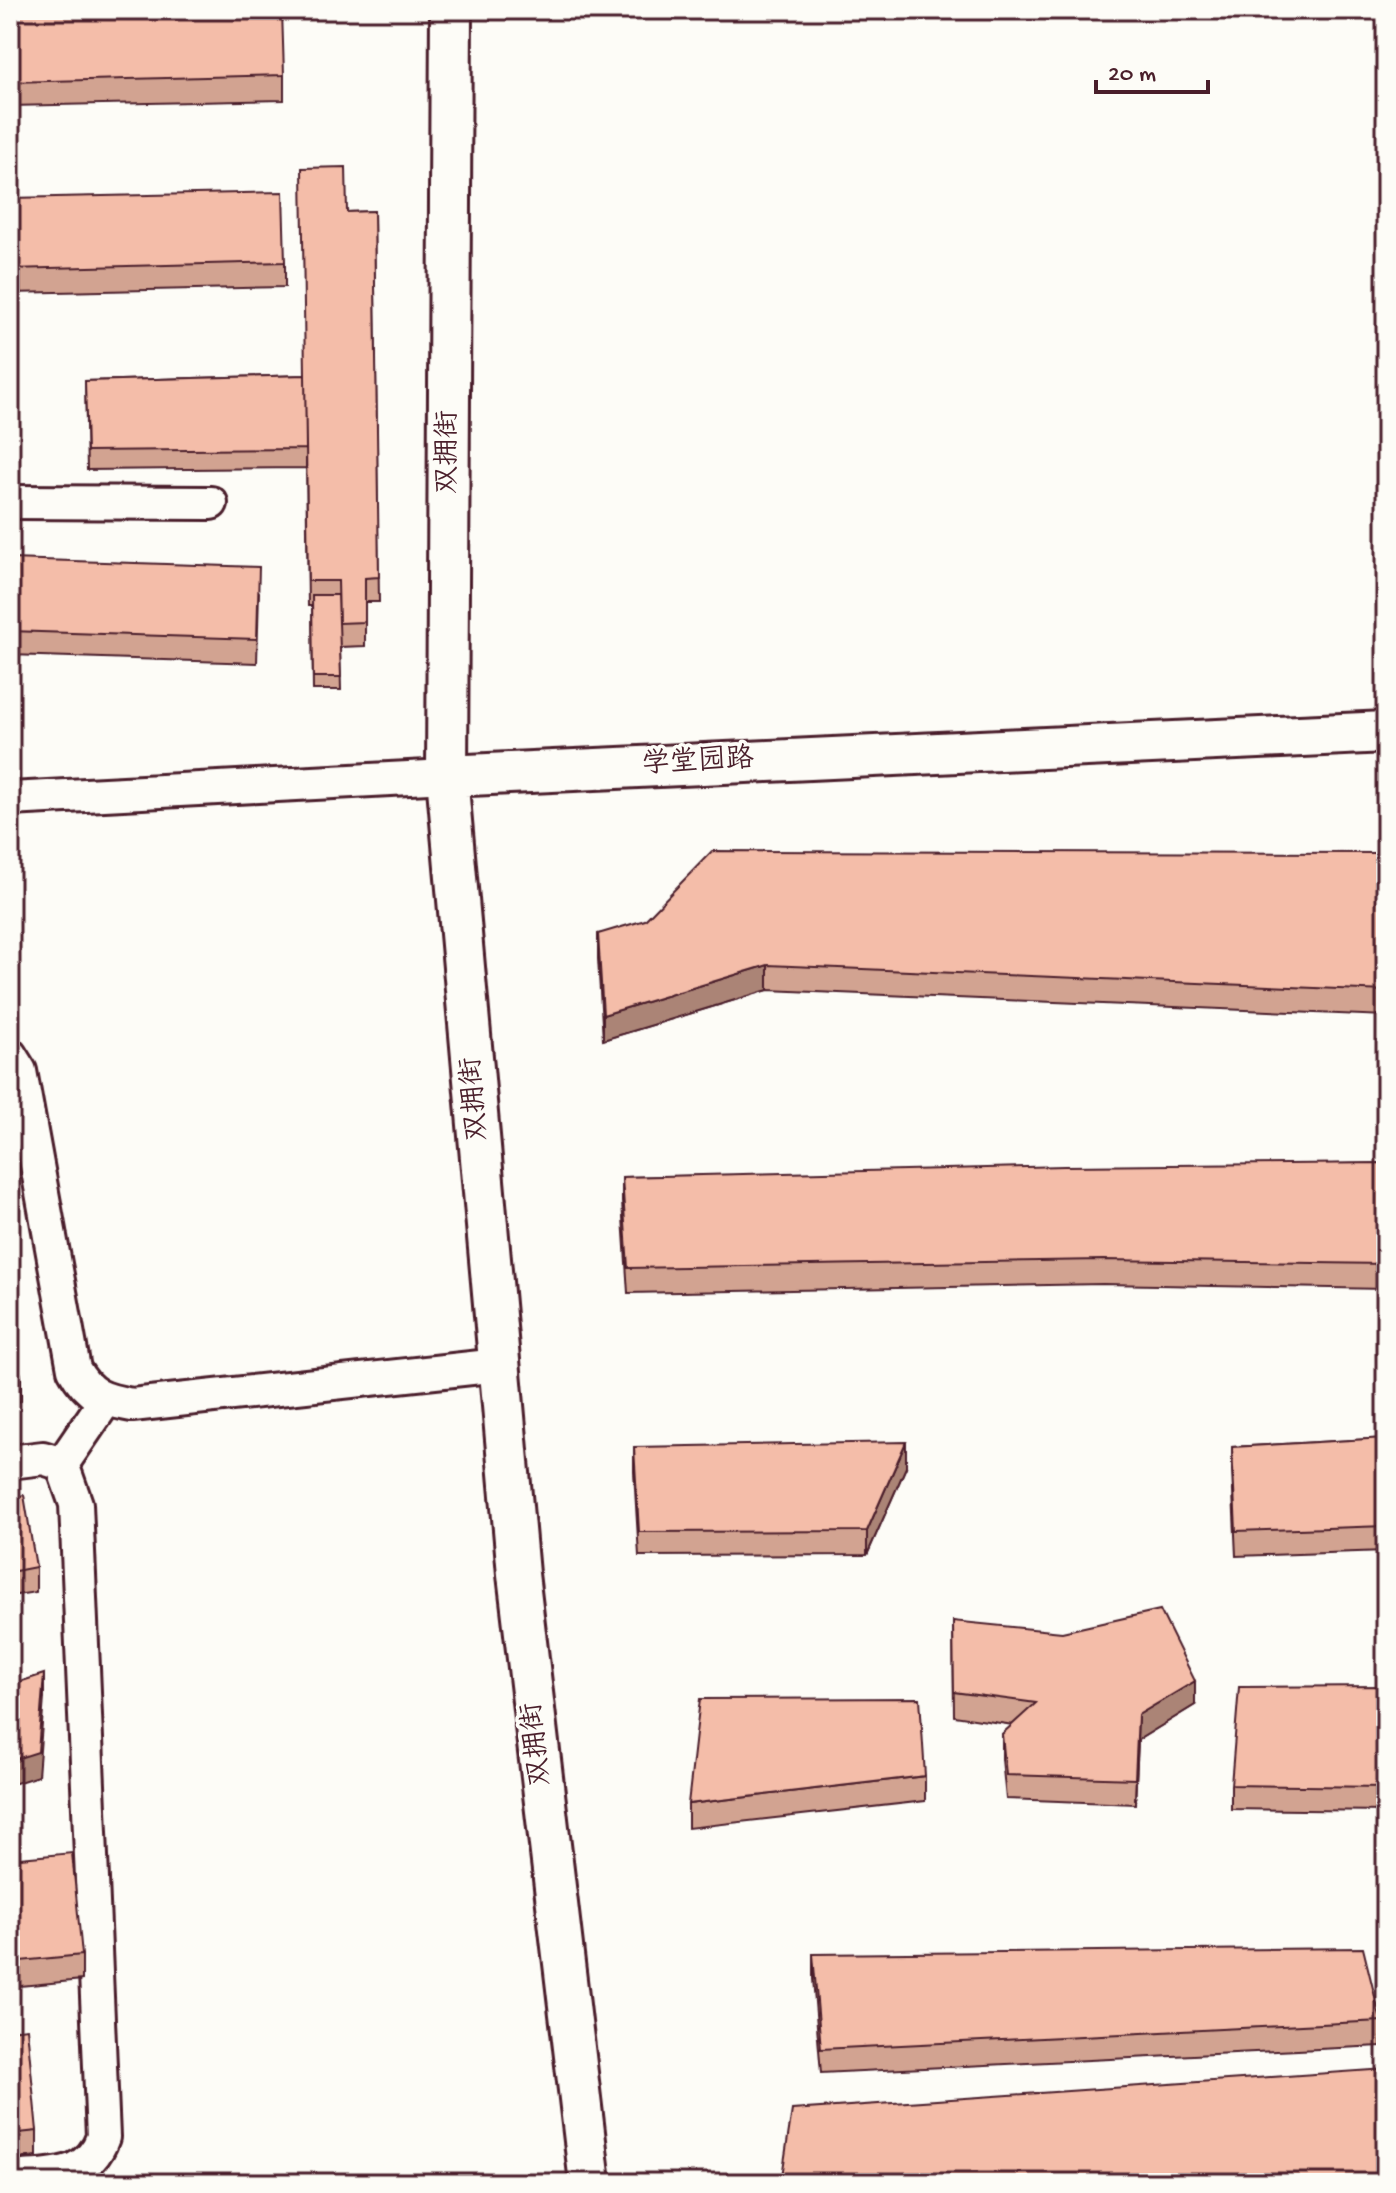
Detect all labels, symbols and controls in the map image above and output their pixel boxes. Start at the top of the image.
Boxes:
scale bar [1096,44,1208,94]
text: 20 m [1108,61,1156,90]
street label: 双拥街 [432,410,466,494]
street label: 学堂园路 [641,742,755,782]
street label: 双拥街 [455,1056,496,1142]
street label: 双拥街 [516,1700,559,1788]

